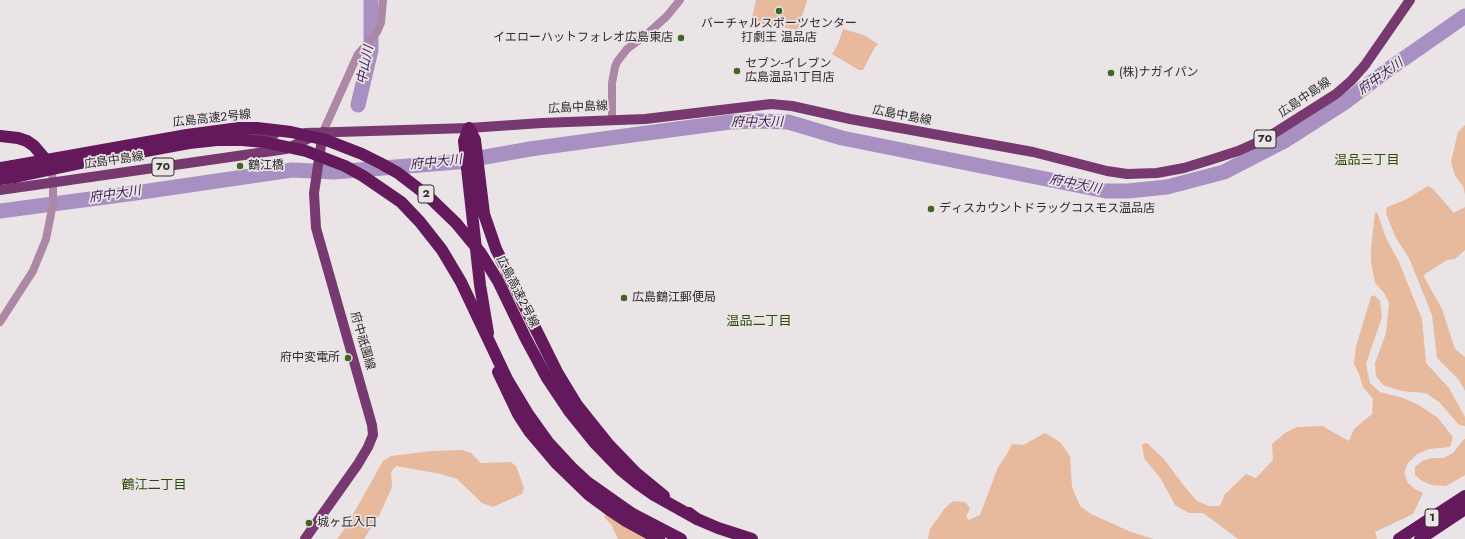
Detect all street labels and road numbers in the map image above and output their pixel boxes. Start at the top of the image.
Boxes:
street label: 広島中島線 [1276,75,1334,121]
street label: 広島中島線 [548,99,608,117]
street label: 広島中島線 [871,103,933,129]
street label: 広島高速2号線 [172,108,252,130]
road number: 70 [1254,130,1276,148]
street label: 広島中島線 [83,150,145,172]
road number: 70 [152,158,174,176]
road number: 2 [418,185,434,203]
street label: 広島高速2号線 [493,254,541,330]
street label: 府中祇園線 [347,310,377,372]
road number: 1 [1425,509,1439,527]

